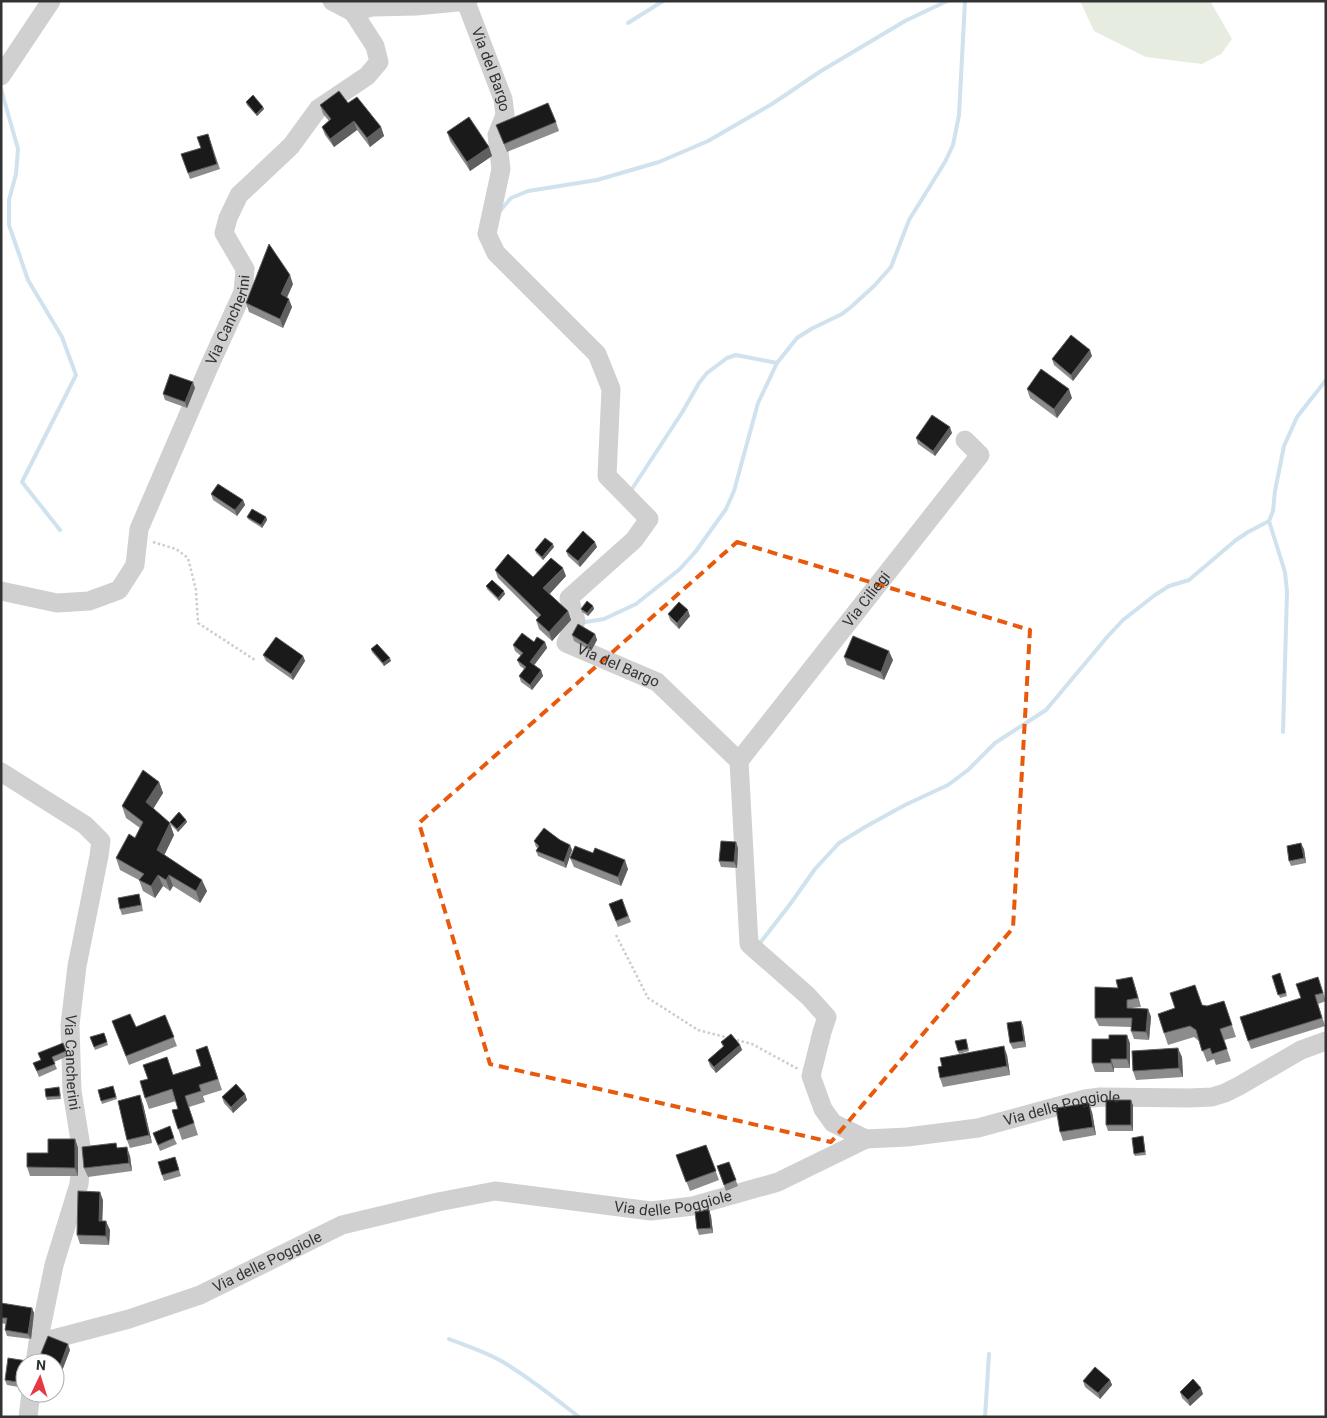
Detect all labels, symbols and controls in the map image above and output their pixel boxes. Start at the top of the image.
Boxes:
street label: Via del Bargo [467,25,513,112]
street label: Via Cancherini [202,274,253,368]
street label: Via Ciliegi [839,568,894,631]
street label: Via del Bargo [574,640,662,691]
street label: Via Cancherini [61,1013,84,1112]
street label: Via delle Poggiole [1001,1088,1120,1130]
street label: Via delle Poggiole [613,1186,734,1220]
street label: Via delle Poggiole [210,1227,325,1296]
north arrow [15,1353,65,1403]
text: N [35,1357,46,1373]

